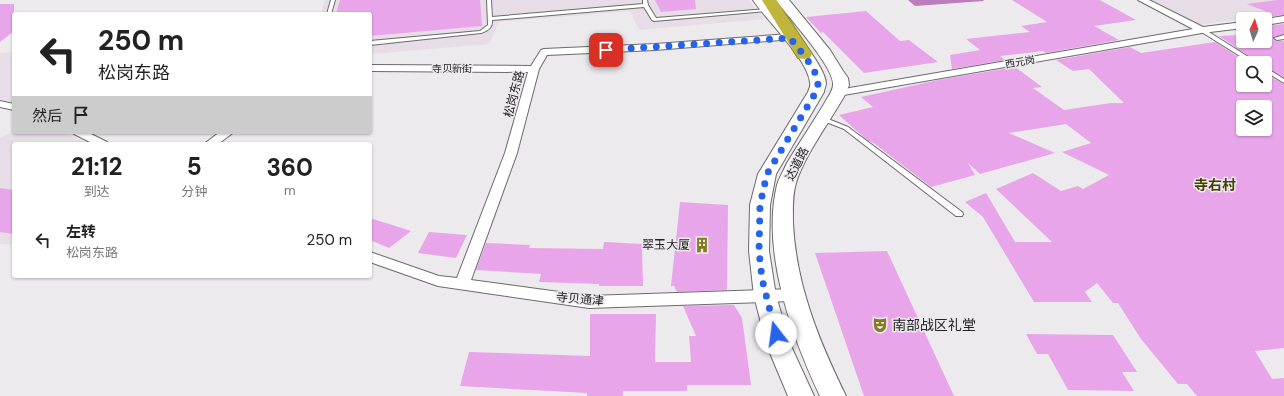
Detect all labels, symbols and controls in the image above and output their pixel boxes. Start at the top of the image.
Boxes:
north arrow [1236,12,1272,48]
map controls [1236,12,1272,136]
text: 250 m [98,22,184,59]
icon: left [32,28,84,80]
pin [589,33,623,67]
icon: arrive [595,39,617,61]
street label: 西元岗 [1004,53,1036,71]
button: search [1236,56,1272,92]
text: 松岗东路 [98,61,170,85]
street label: 寺贝新街 [432,62,472,75]
street label: 松岗东路 [500,69,528,119]
button: layers [1236,100,1272,136]
icon: arrive [70,104,92,126]
text: 然后 [32,106,62,126]
street label: 达道路 [782,144,812,184]
text: 21:12 [71,151,122,182]
text: 5 [187,151,202,182]
text: 360 [266,152,313,183]
district label: 寺右村 [1194,176,1236,194]
text: m [284,182,295,199]
text: 到达 [84,183,110,200]
text: 分钟 [181,183,207,200]
text: 左转 [66,222,96,242]
icon: left [32,229,54,251]
text: 250 m [307,230,352,250]
building icon: 翠玉大厦 [693,236,711,254]
place label: 翠玉大厦 [642,237,690,253]
text: 松岗东路 [66,244,118,261]
street label: 寺贝通津 [555,289,605,309]
position arrow [755,313,797,355]
theatre icon: 南部战区礼堂 [871,316,889,334]
place label: 南部战区礼堂 [892,316,976,334]

